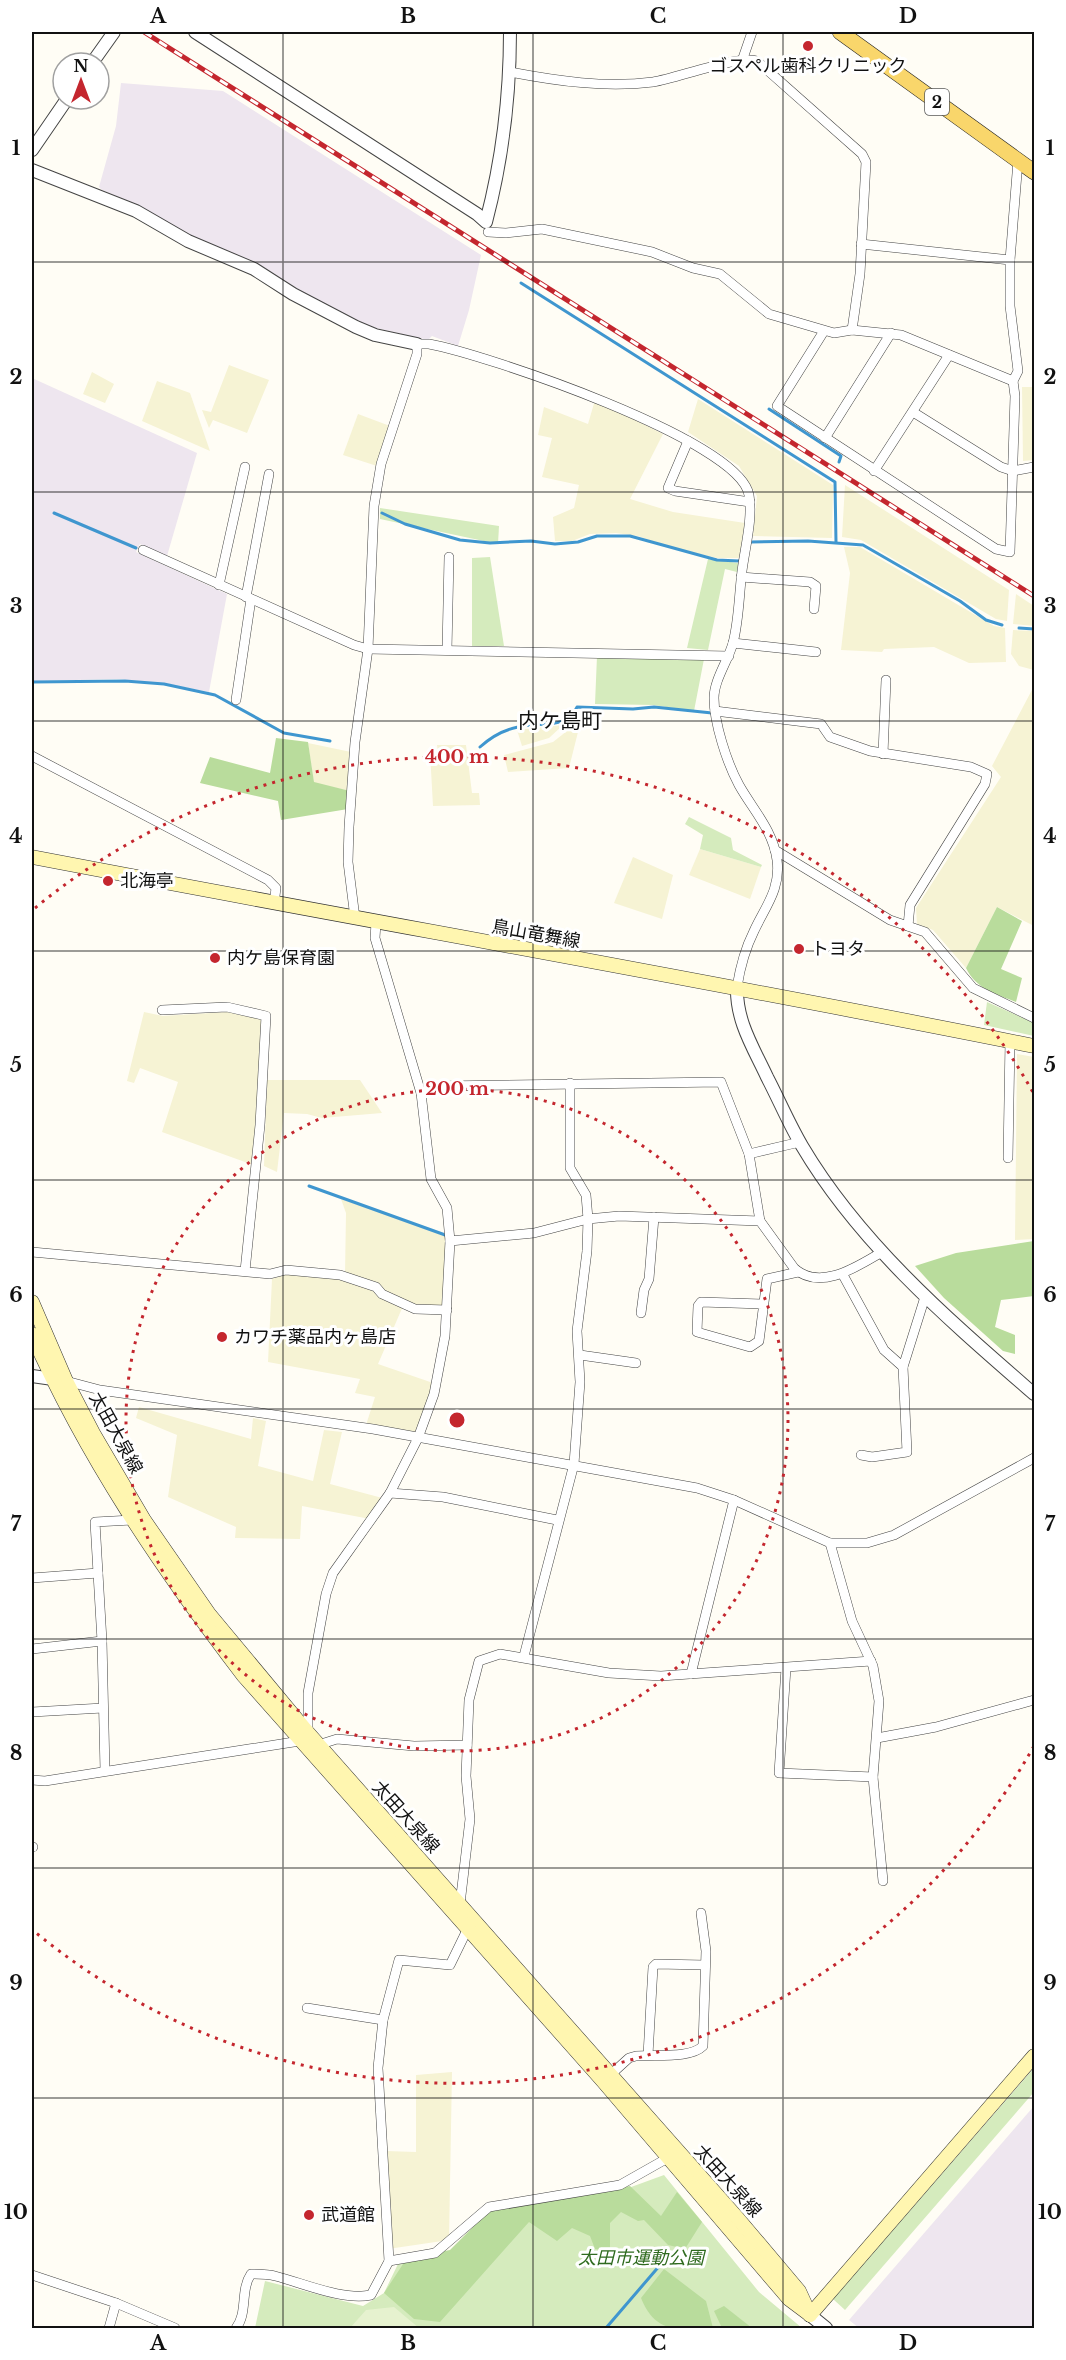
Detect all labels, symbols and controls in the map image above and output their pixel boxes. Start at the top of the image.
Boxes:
text: A [149,4,167,28]
text: B [400,4,416,28]
text: C [650,4,666,28]
text: D [899,4,917,28]
marker: ゴスペル歯科クリニック [801,39,815,53]
north arrow [51,51,111,111]
place label: ゴスペル歯科クリニック [709,55,907,77]
text: N [73,56,89,76]
road number: 2 [925,89,949,115]
text: 1 [12,136,21,160]
text: 1 [1046,136,1055,160]
text: 2 [9,365,23,389]
text: 2 [1043,365,1057,389]
text: 3 [10,594,22,618]
text: 3 [1044,594,1056,618]
district label: 内ケ島町 [518,708,602,734]
text: 400 m [425,746,489,768]
text: 4 [9,824,23,848]
text: 4 [1043,824,1057,848]
place label: 北海亭 [120,870,174,892]
marker: 北海亭 [101,874,115,888]
street label: 鳥山竜舞線 [490,915,582,953]
place label: トヨタ [811,938,865,960]
marker: トヨタ [792,942,806,956]
place label: 内ケ島保育園 [227,947,335,969]
marker: 内ケ島保育園 [208,951,222,965]
text: 5 [10,1053,22,1077]
text: 5 [1044,1053,1056,1077]
text: 200 m [425,1078,489,1100]
text: 6 [9,1283,23,1307]
text: 6 [1043,1283,1057,1307]
place label: カワチ薬品内ヶ島店 [234,1326,396,1348]
marker: カワチ薬品内ヶ島店 [215,1330,229,1344]
street label: 太田大泉線 [85,1388,147,1478]
centre of rings [447,1410,467,1430]
text: 7 [11,1512,22,1536]
text: 7 [1045,1512,1056,1536]
text: 8 [10,1741,22,1765]
text: 8 [1044,1741,1056,1765]
street label: 太田大泉線 [368,1776,444,1858]
text: 9 [9,1971,23,1995]
text: 9 [1043,1971,1057,1995]
street label: 太田大泉線 [690,2140,766,2222]
text: 10 [4,2200,28,2224]
text: 10 [1038,2200,1062,2224]
place label: 武道館 [321,2204,375,2226]
marker: 武道館 [302,2208,316,2222]
park label: 太田市運動公園 [578,2247,707,2269]
text: A [149,2331,167,2355]
text: B [400,2331,416,2355]
text: C [650,2331,666,2355]
text: D [899,2331,917,2355]

